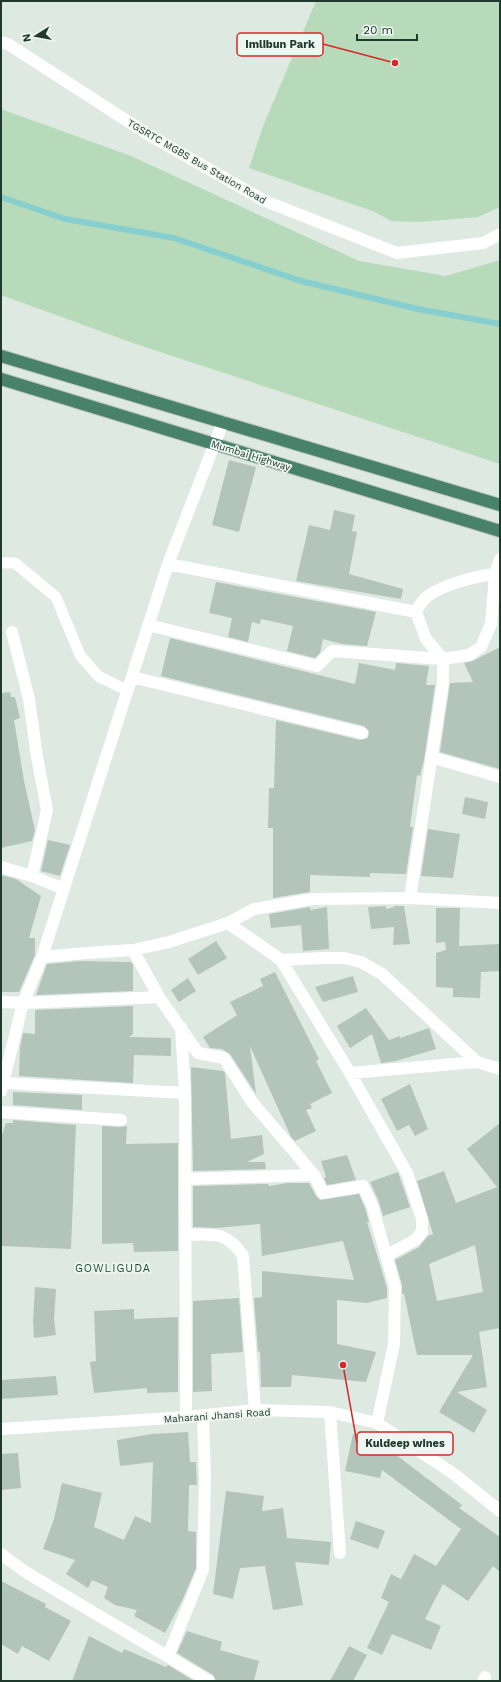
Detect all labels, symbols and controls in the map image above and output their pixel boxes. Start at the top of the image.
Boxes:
north arrow [16,16,56,56]
scale bar [357,16,417,42]
text: 20 m [363,23,393,37]
text: N [20,33,34,43]
callout: Imlibun Park [237,33,323,56]
text: Imlibun Park [245,38,315,51]
street label: TGSRTC MGBS Bus Station Road [125,117,268,206]
street label: Mumbai Highway [210,438,293,473]
district label: GOWLIGUDA [75,1262,151,1275]
street label: Maharani Jhansi Road [163,1406,271,1425]
callout: Kuldeep wines [357,1432,453,1455]
text: Kuldeep wines [365,1437,445,1450]

